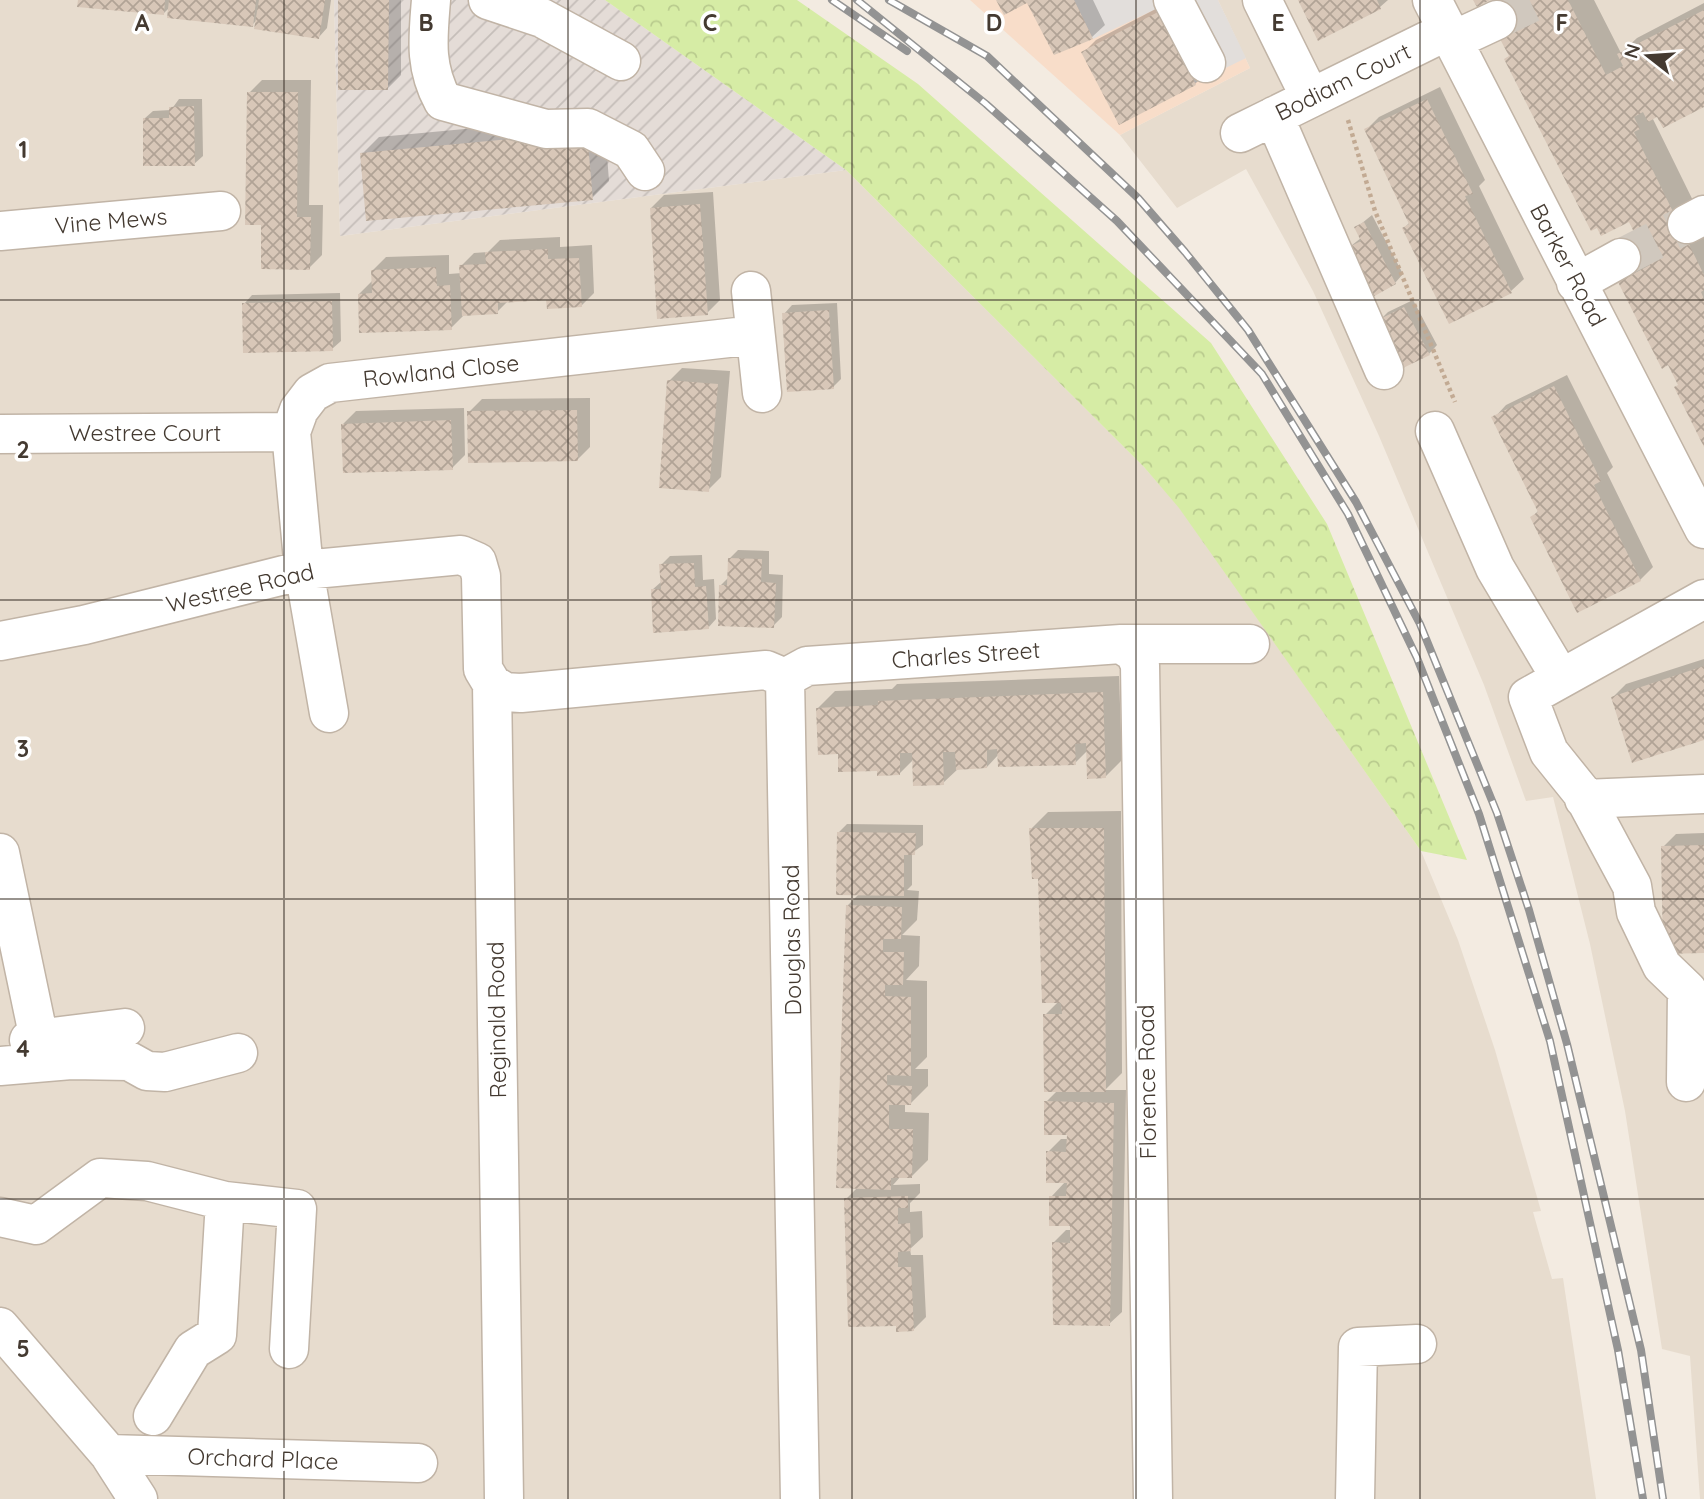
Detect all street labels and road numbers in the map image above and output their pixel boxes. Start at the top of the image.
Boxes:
street label: Bodiam Court [1270,36,1416,127]
street label: Barker Road [1524,198,1613,331]
street label: Vine Mews [54,201,168,240]
street label: Rowland Close [361,348,521,393]
street label: Westree Court [69,418,222,447]
street label: Westree Road [163,556,317,619]
street label: Charles Street [891,635,1041,674]
street label: Douglas Road [776,864,807,1016]
street label: Reginald Road [481,941,512,1099]
street label: Florence Road [1131,1004,1162,1160]
street label: Orchard Place [187,1441,339,1476]

